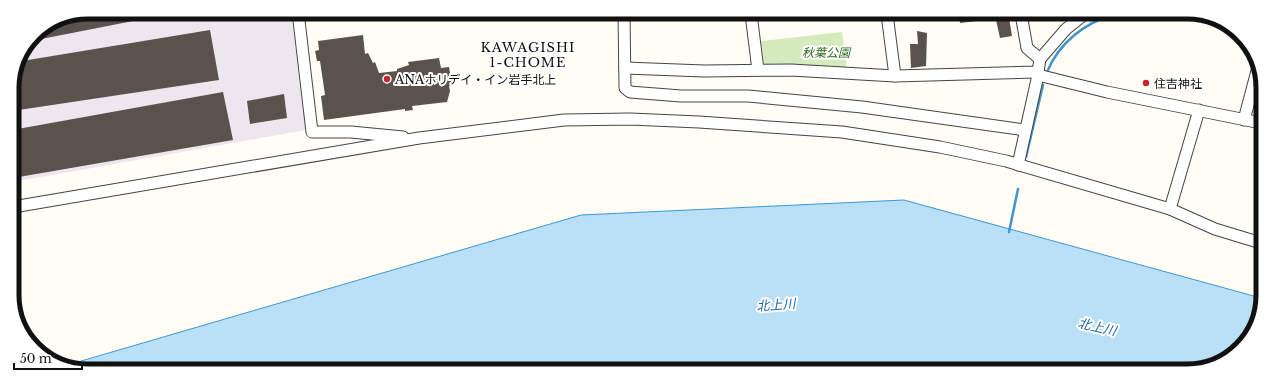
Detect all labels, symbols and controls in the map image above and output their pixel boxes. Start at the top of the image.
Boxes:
district label: KAWAGISHI 1-CHOME [481,39,575,71]
park label: 秋葉公園 [802,45,852,60]
place label: ANAホリデイ・イン岩手北上 [394,72,556,87]
marker: ANAホリデイ・イン岩手北上 [382,74,392,84]
place label: 住吉神社 [1154,76,1202,91]
marker: 住吉神社 [1141,78,1151,88]
water label: 北上川 [756,295,798,315]
water label: 北上川 [1076,314,1120,340]
scale bar [14,345,82,371]
text: 50 m [20,351,52,366]

